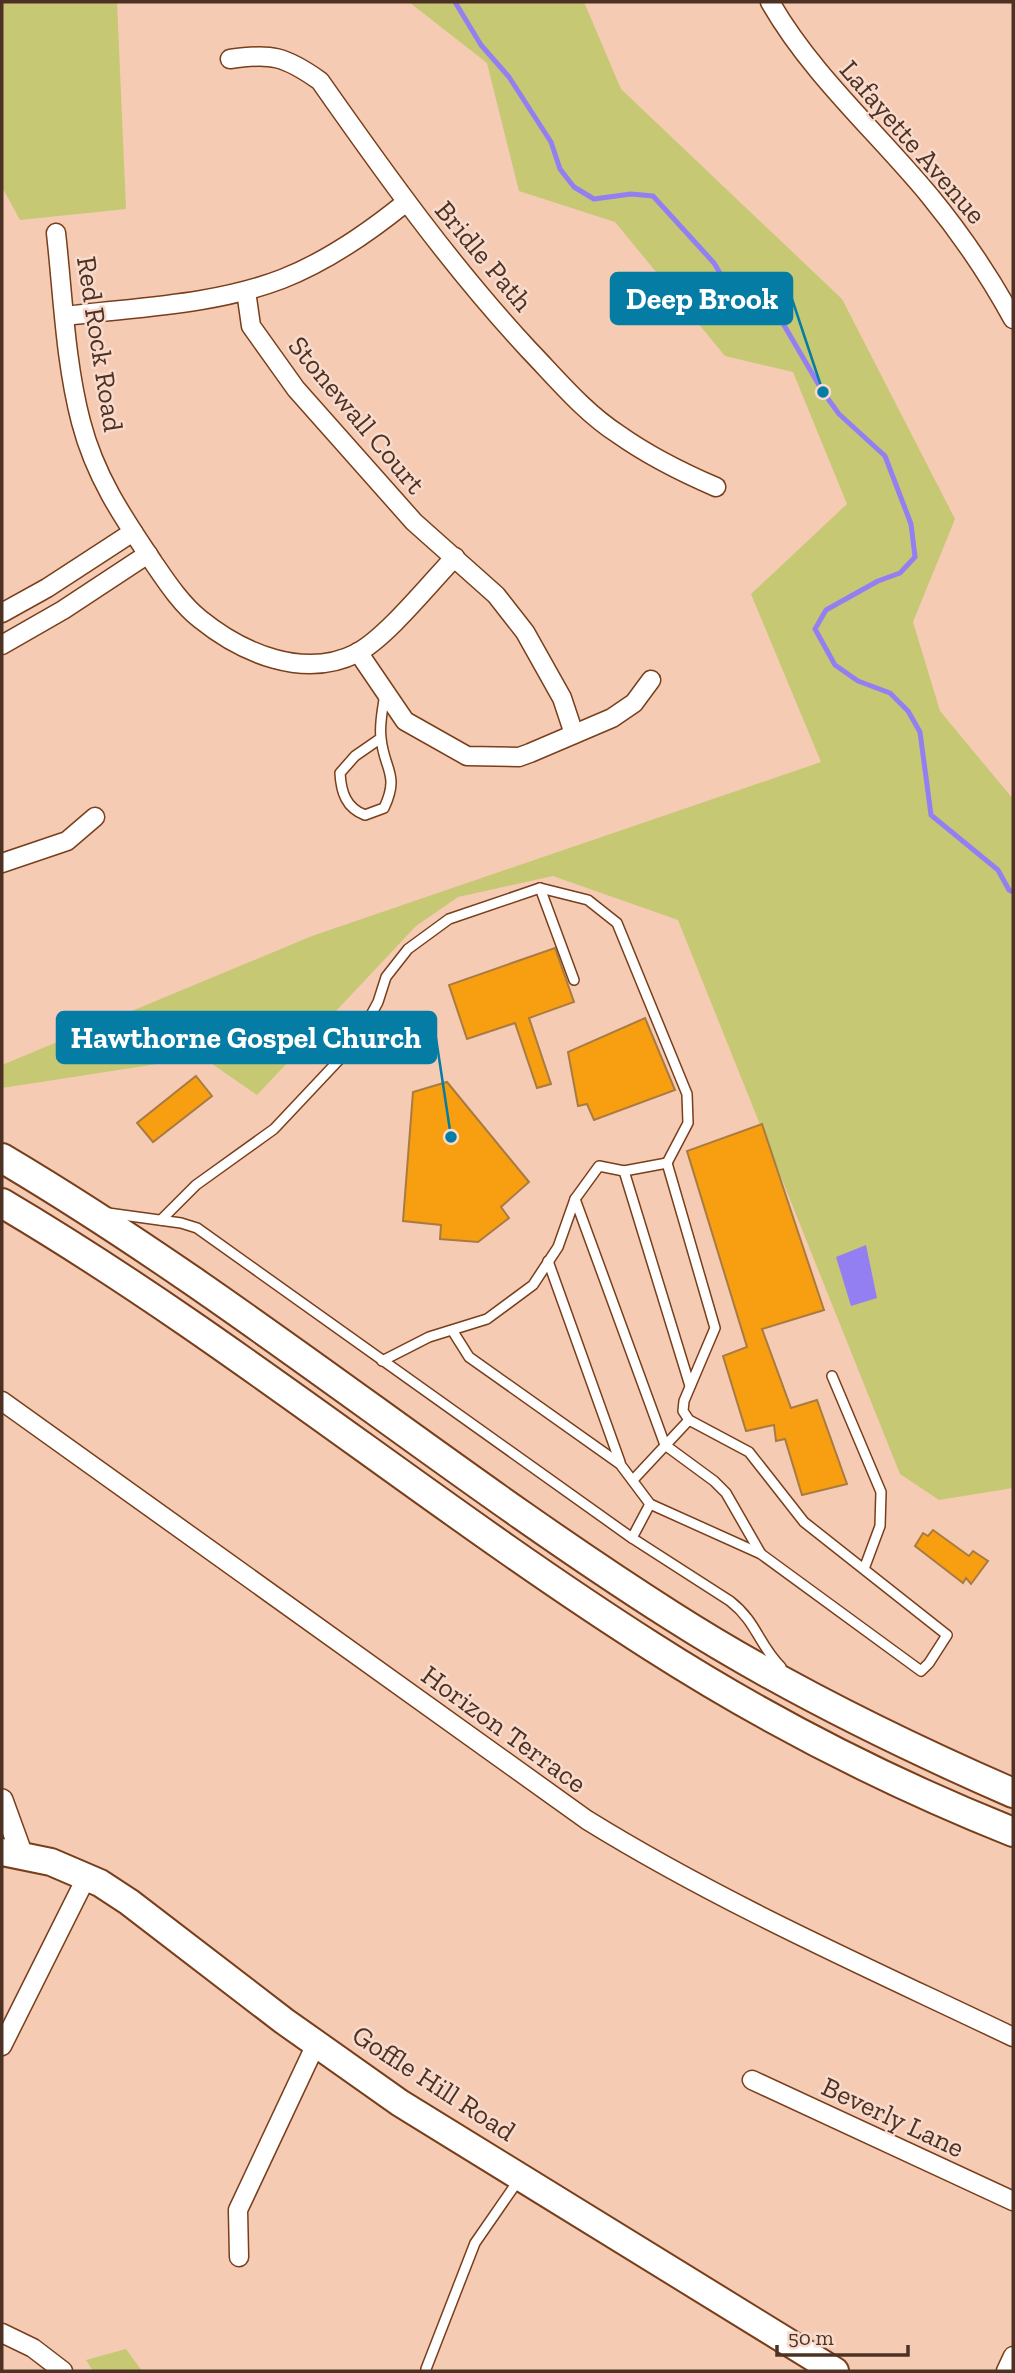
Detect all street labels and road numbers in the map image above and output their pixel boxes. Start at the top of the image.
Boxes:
street label: Lafayette Avenue [833,53,993,231]
street label: Bridle Path [428,194,540,318]
street label: Red Rock Road [70,254,130,434]
street label: Stonewall Court [282,330,433,501]
street label: Horizon Terrace [415,1658,593,1800]
street label: Goffle Hill Road [346,2018,522,2148]
street label: Beverly Lane [817,2070,969,2164]

